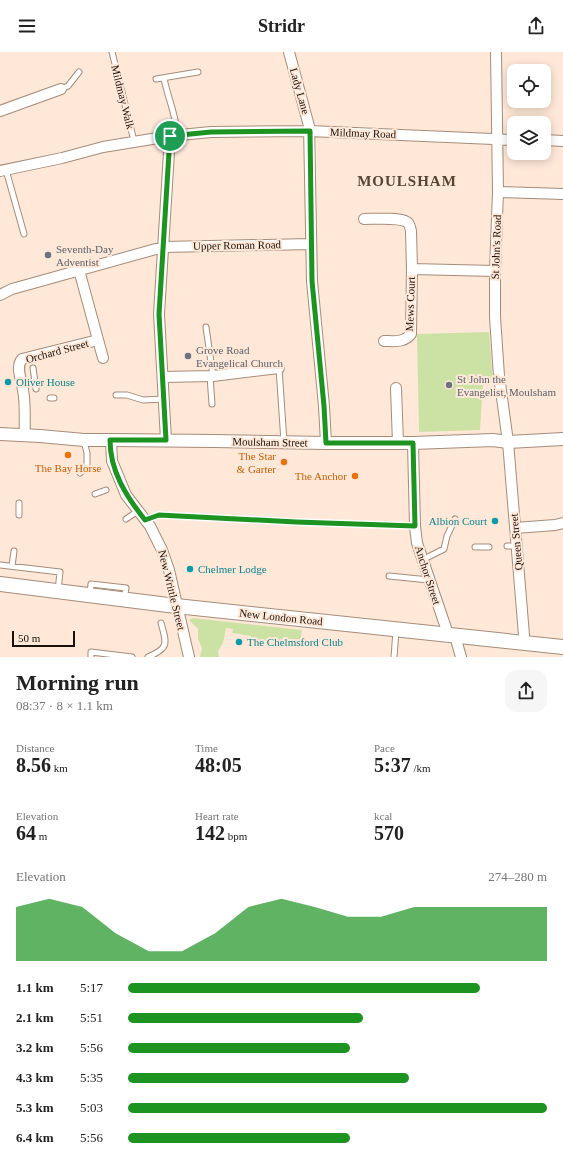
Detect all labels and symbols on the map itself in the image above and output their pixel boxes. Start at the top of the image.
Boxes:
street label: Mildmay Walk [109,64,137,131]
street label: Lady Lane [288,67,312,116]
pin [153,119,187,153]
street label: Mildmay Road [330,126,397,140]
district label: MOULSHAM [357,173,457,189]
street label: St John's Road [489,214,503,280]
street label: Upper Roman Road [193,238,282,252]
place label: Seventh-Day Adventist [56,243,114,268]
marker: Seventh-Day Adventist [43,250,53,260]
street label: Mews Court [403,276,417,332]
street label: Orchard Street [24,337,90,365]
place label: Grove Road Evangelical Church [196,344,284,369]
marker: Grove Road Evangelical Church [183,351,193,361]
place label: St John the Evangelist, Moulsham [457,373,556,398]
place label: Oliver House [16,376,75,388]
marker: Oliver House [3,377,13,387]
marker: St John the Evangelist, Moulsham [444,380,454,390]
street label: Moulsham Street [232,435,308,449]
marker: The Bay Horse [63,450,73,460]
place label: The Star & Garter [237,450,276,475]
marker: The Star & Garter [279,457,289,467]
place label: The Bay Horse [35,462,101,474]
place label: The Anchor [295,470,347,482]
marker: The Anchor [350,471,360,481]
street label: Queen Street [508,513,524,571]
place label: Albion Court [429,515,487,527]
marker: Albion Court [490,516,500,526]
street label: Anchor Street [413,544,443,606]
street label: New Writtle Street [156,549,188,631]
place label: Chelmer Lodge [198,563,267,575]
marker: Chelmer Lodge [185,564,195,574]
street label: New London Road [239,607,324,627]
scale bar [12,629,75,648]
place label: The Chelmsford Club [247,636,343,648]
marker: The Chelmsford Club [234,637,244,647]

